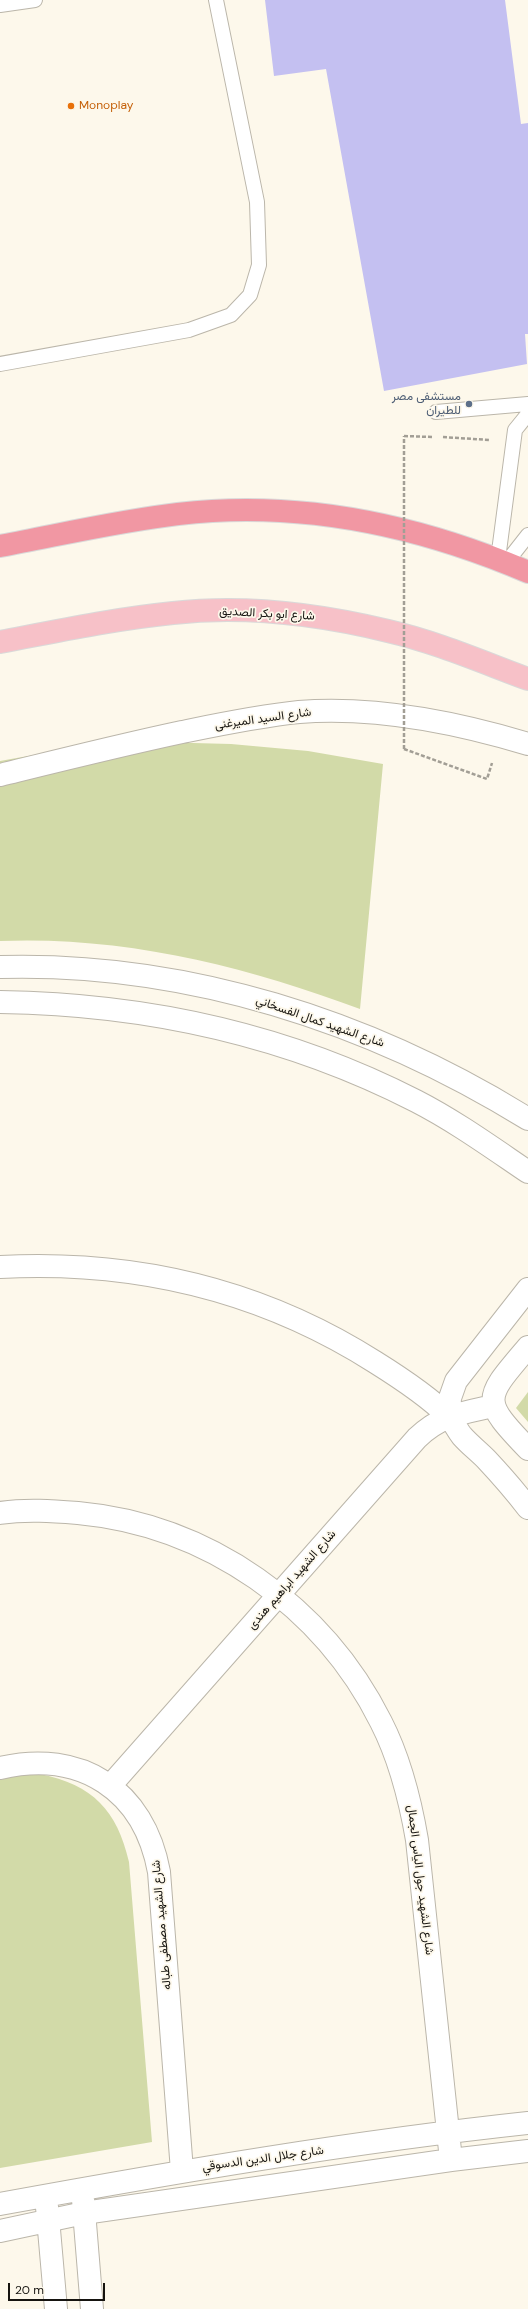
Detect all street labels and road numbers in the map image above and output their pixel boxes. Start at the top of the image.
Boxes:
street label: شارع ابو بكر الصديق [219,604,315,624]
street label: شارع السيد الميرغنى [214,705,312,733]
street label: شارع الشهيد كمال الفسخاني [254,993,386,1051]
street label: شارع الشهيد ابراهيم هندى [245,1527,339,1633]
street label: شارع الشهيد جول الياس الجمال [404,1804,436,1956]
street label: شارع الشهيد مصطفى طباله [149,1860,175,1990]
street label: شارع جلال الدين الدسوقي [201,2143,325,2175]

